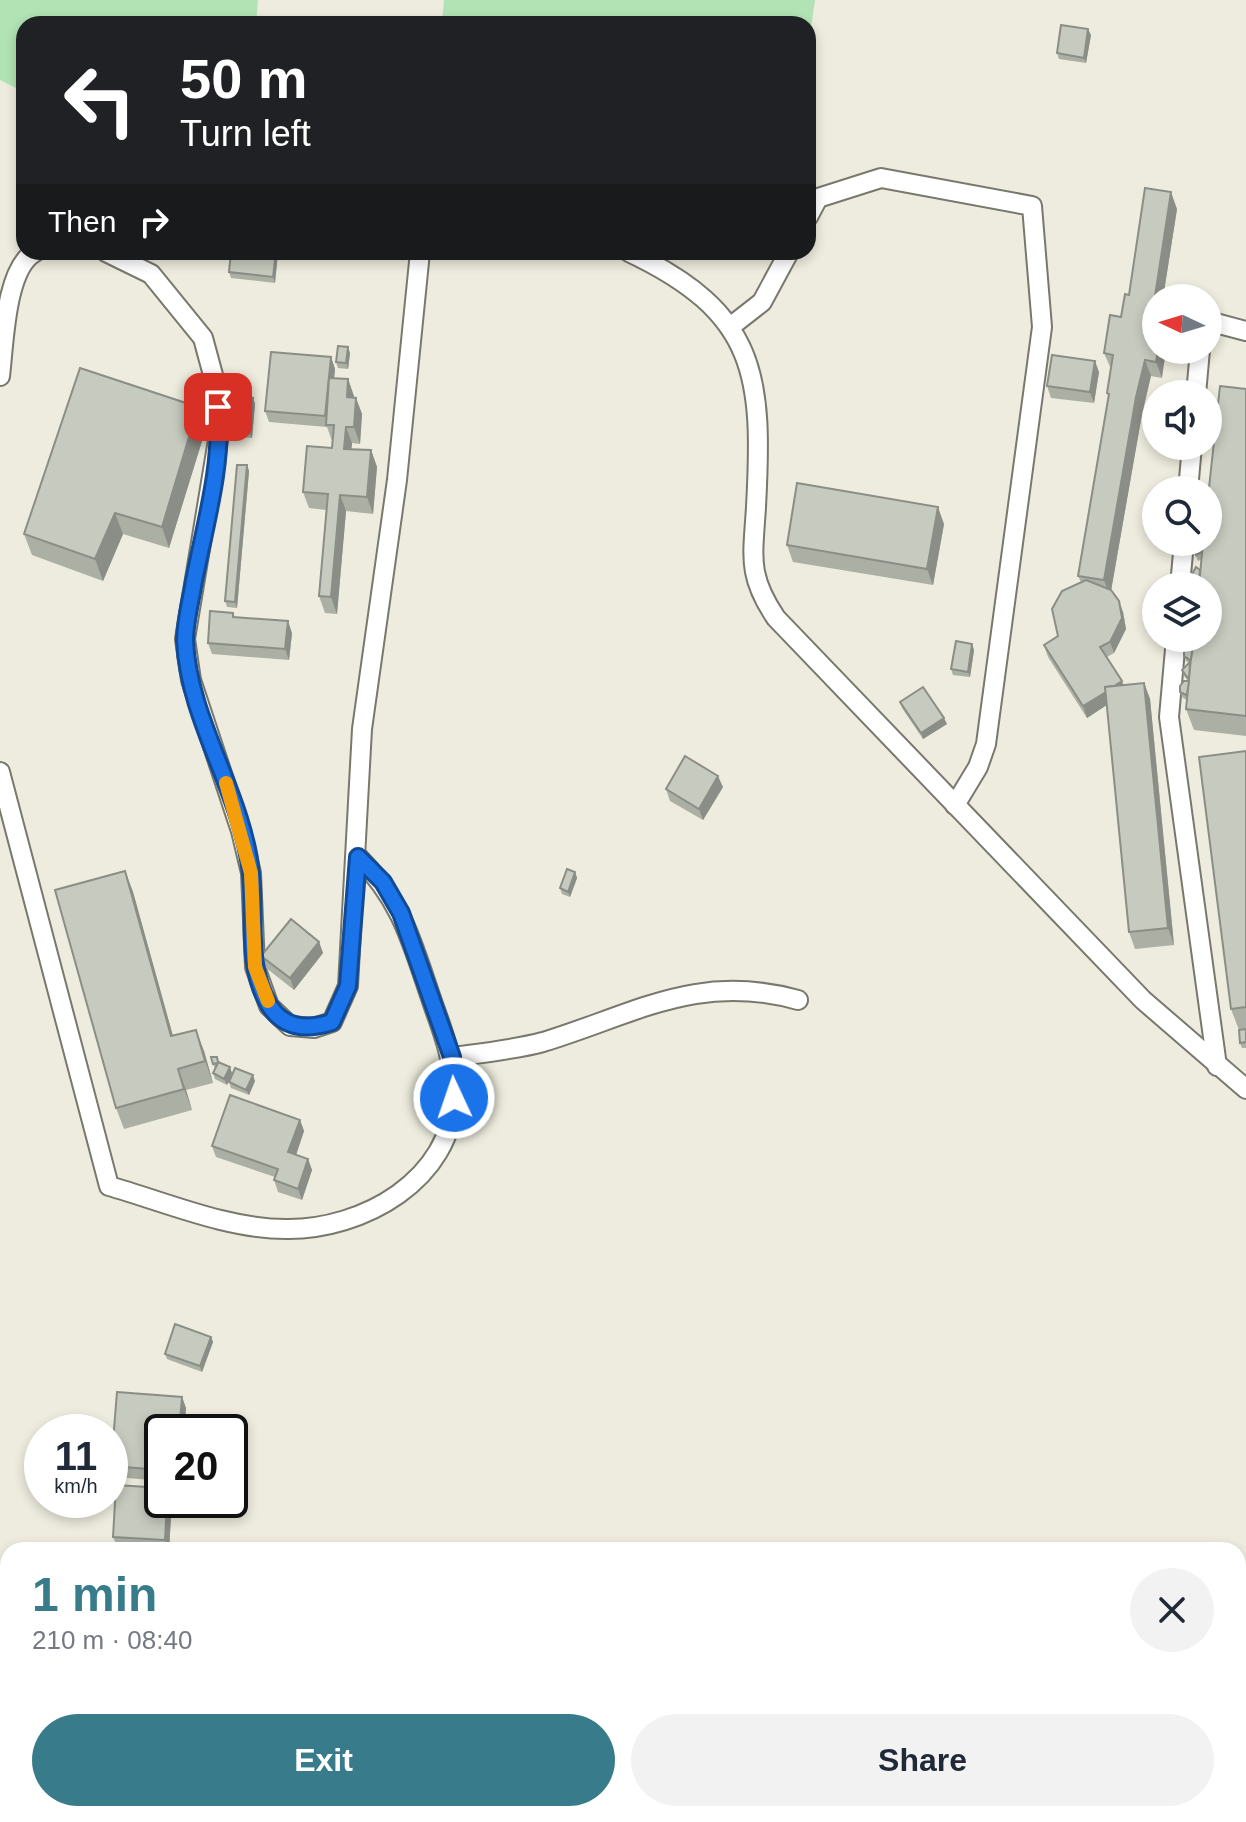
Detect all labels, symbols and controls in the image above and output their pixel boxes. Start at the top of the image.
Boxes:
text: 50 m [180,47,308,110]
icon: left [48,48,152,152]
text: Turn left [180,113,311,154]
icon: right [132,200,176,244]
text: Then [48,205,116,238]
north arrow [1142,284,1222,364]
map controls [1142,284,1222,652]
pin [184,373,252,441]
button: sound [1142,380,1222,460]
icon: arrive [196,385,240,429]
button: search [1142,476,1222,556]
button: layers [1142,572,1222,652]
position arrow [412,1056,496,1140]
speed limit sign: 20 [144,1414,248,1518]
text: 11 [55,1434,97,1478]
text: km/h [54,1475,98,1497]
text: 1 min [32,1568,157,1621]
button: close [1130,1568,1214,1652]
text: 210 m · 08:40 [32,1625,192,1655]
button: Exit [32,1714,615,1806]
button: Share [631,1714,1214,1806]

